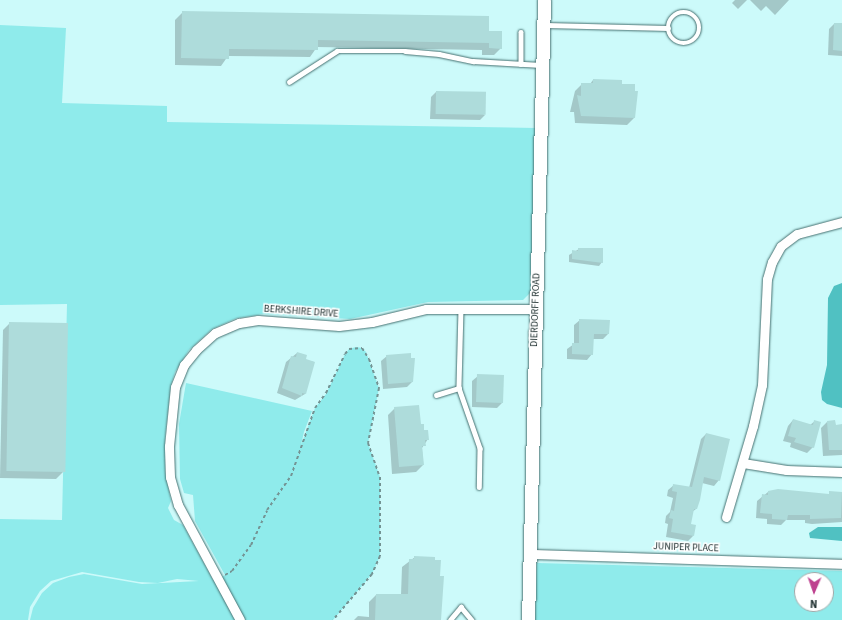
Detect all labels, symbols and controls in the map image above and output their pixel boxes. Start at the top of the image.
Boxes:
street label: DIERDORFF ROAD [529,273,543,347]
street label: BERKSHIRE DRIVE [263,303,339,321]
street label: JUNIPER PLACE [653,541,719,555]
north arrow [794,572,834,612]
text: N [810,596,818,611]

